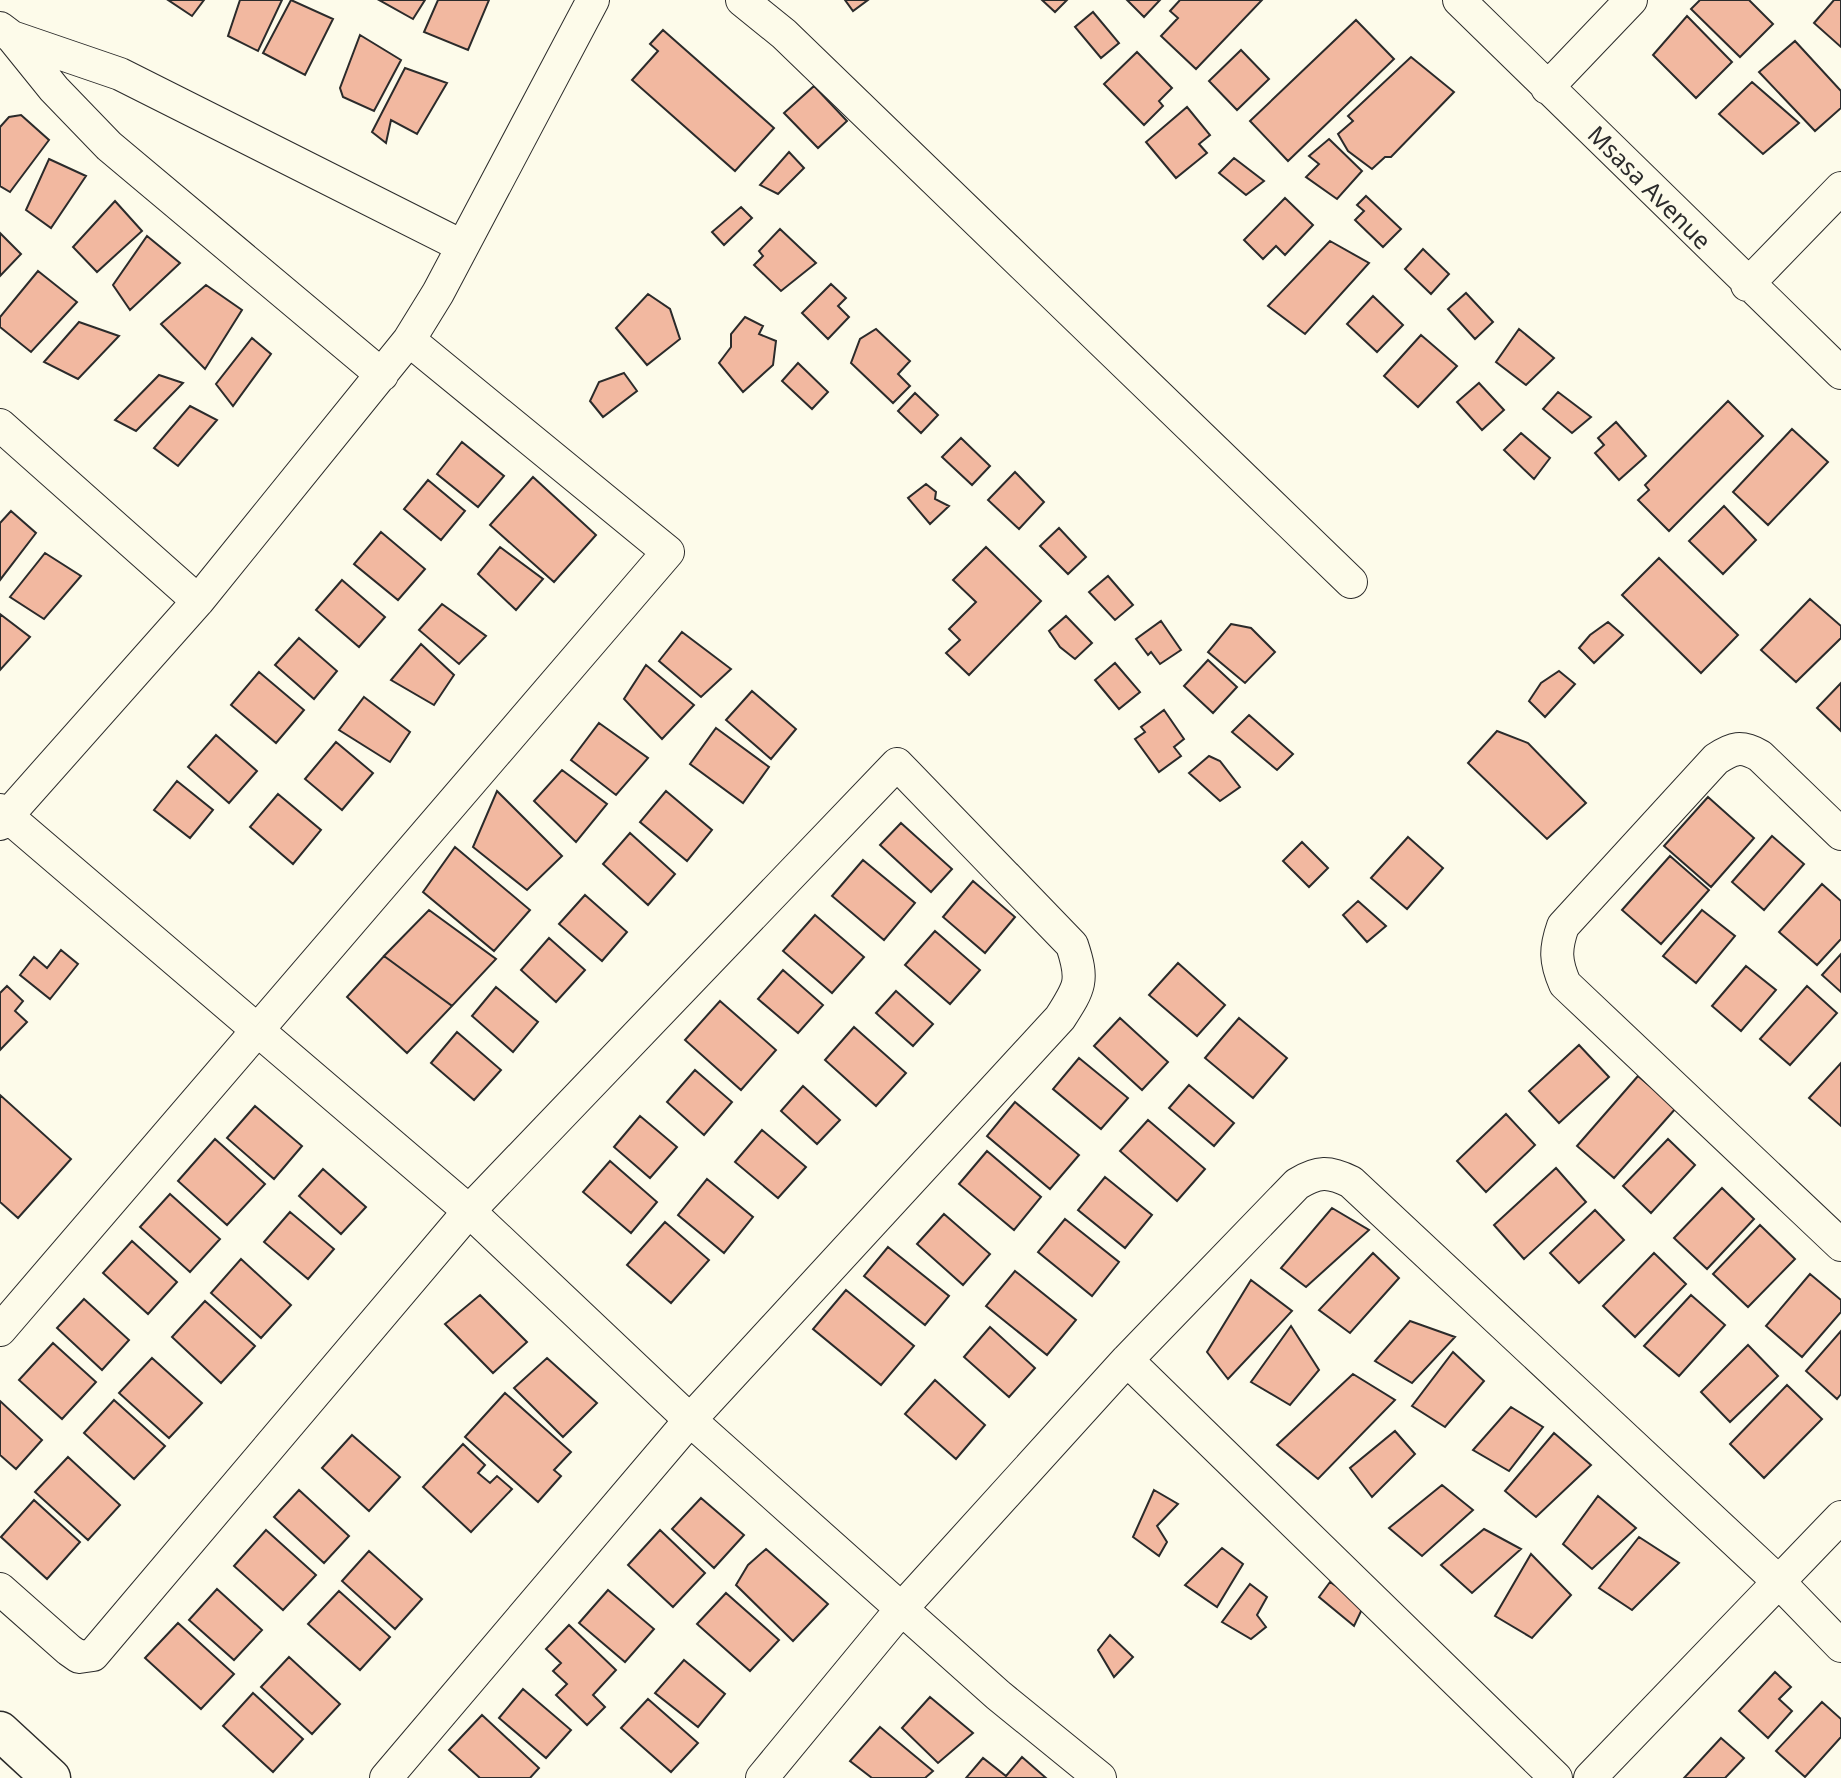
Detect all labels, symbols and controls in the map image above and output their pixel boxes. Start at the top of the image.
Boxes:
street label: Msasa Avenue [1581,118,1719,256]

